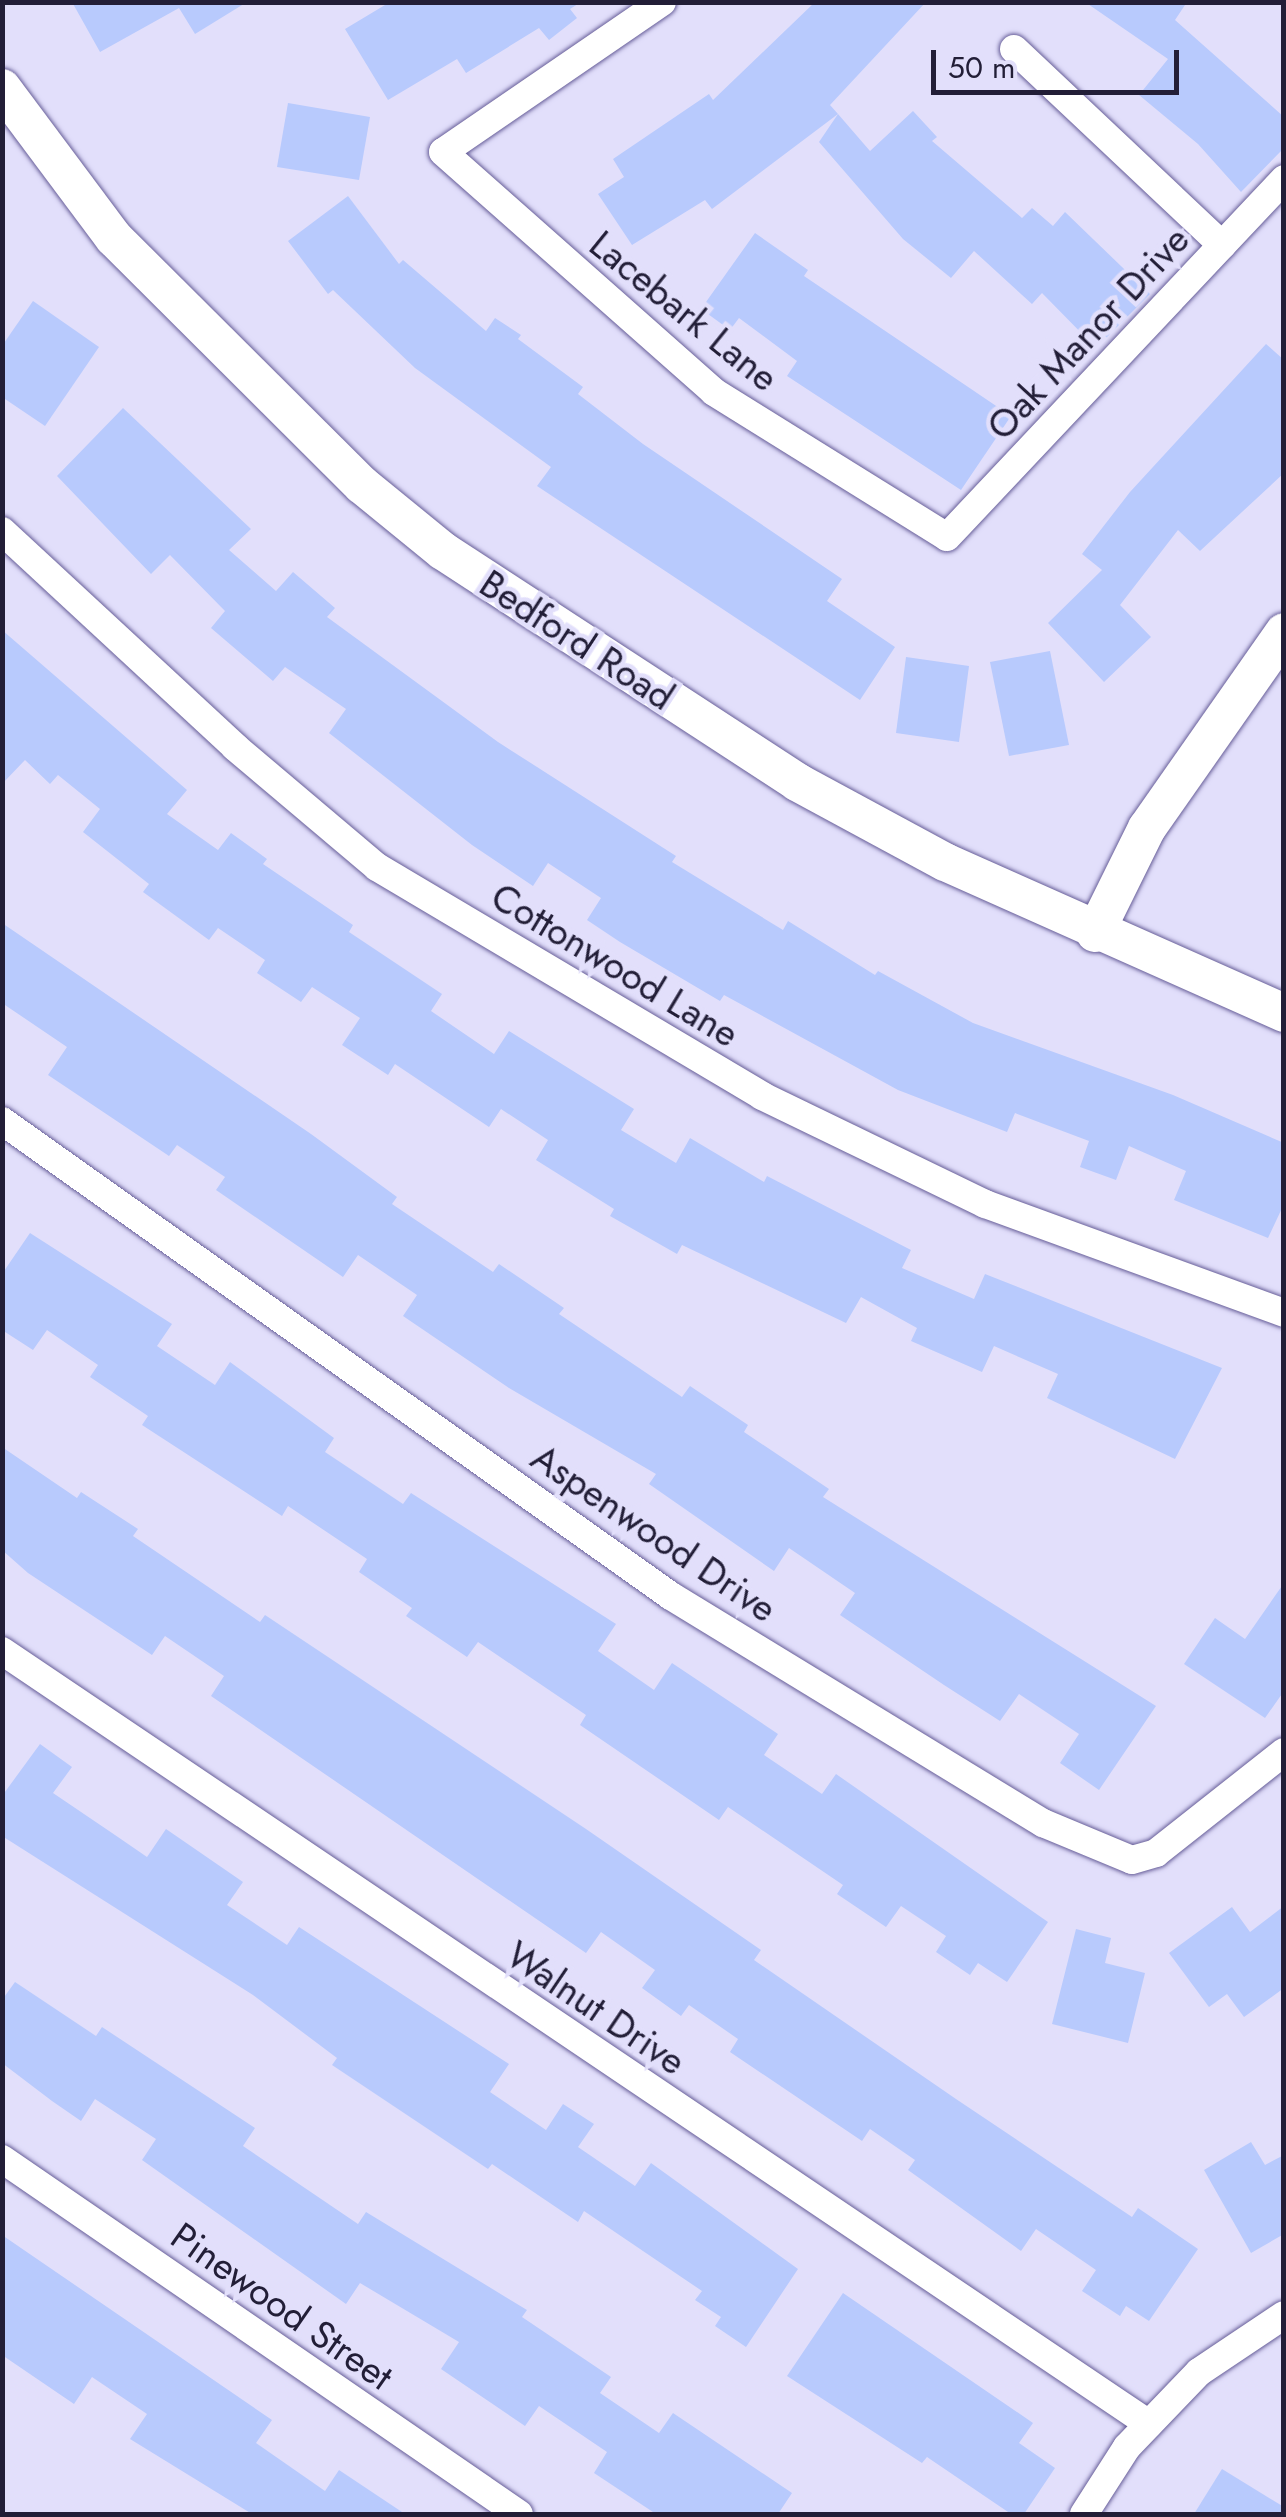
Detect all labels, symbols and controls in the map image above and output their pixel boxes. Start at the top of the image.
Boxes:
scale bar [936,30,1184,92]
text: 50 m [948,46,1015,89]
street label: Oak Manor Drive [978,217,1198,449]
street label: Lacebark Lane [581,221,787,401]
street label: Bedford Road [471,560,683,720]
street label: Cottonwood Lane [483,873,747,1057]
street label: Aspenwood Drive [523,1434,785,1632]
street label: Walnut Drive [498,1932,694,2084]
street label: Pinewood Street [162,2213,402,2399]

